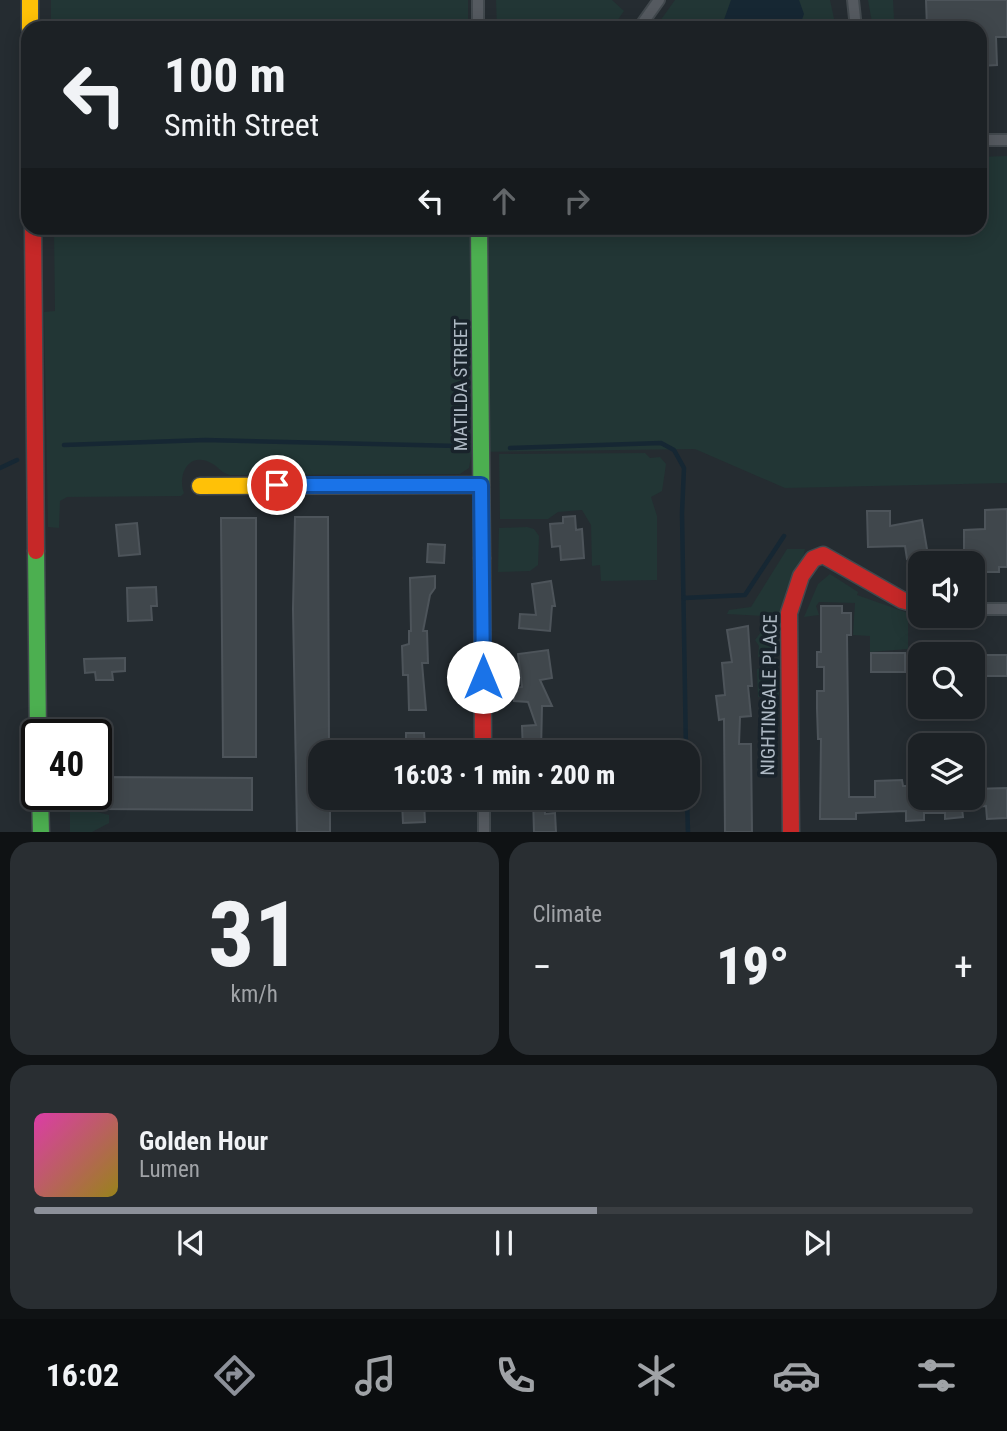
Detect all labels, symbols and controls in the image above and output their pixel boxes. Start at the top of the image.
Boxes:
text: 100 m [164,47,286,104]
icon: left [49,49,140,140]
text: Smith Street [164,106,319,144]
icon: left [412,182,450,220]
icon: ahead [485,182,523,220]
icon: right [558,182,596,220]
street label: MATILDA STREET [449,319,472,451]
pin [247,455,307,515]
icon: arrive [258,466,296,504]
map controls [908,551,985,810]
button: sound [908,551,985,628]
street label: NIGHTINGALE PLACE [756,614,782,776]
position arrow [446,640,520,714]
button: search [908,642,985,719]
speed limit sign: 40 [21,719,112,810]
button: layers [908,733,985,810]
text: 16:03 · 1 min · 200 m [393,760,615,790]
text: 31 [208,882,300,988]
text: Climate [533,901,602,928]
text: 19° [716,936,789,997]
text: − [533,945,552,989]
text: + [954,945,973,989]
text: km/h [231,981,278,1008]
text: Golden Hour [139,1126,268,1156]
text: Lumen [139,1156,200,1183]
icon: previous [172,1224,210,1262]
icon: pause [485,1224,523,1262]
icon: next [798,1224,836,1262]
icon: directions [210,1351,259,1400]
icon: music [351,1351,400,1400]
icon: phone [491,1351,540,1400]
icon: climate [632,1351,681,1400]
icon: car [772,1351,821,1400]
icon: filters [912,1351,961,1400]
text: 16:02 [46,1356,119,1394]

